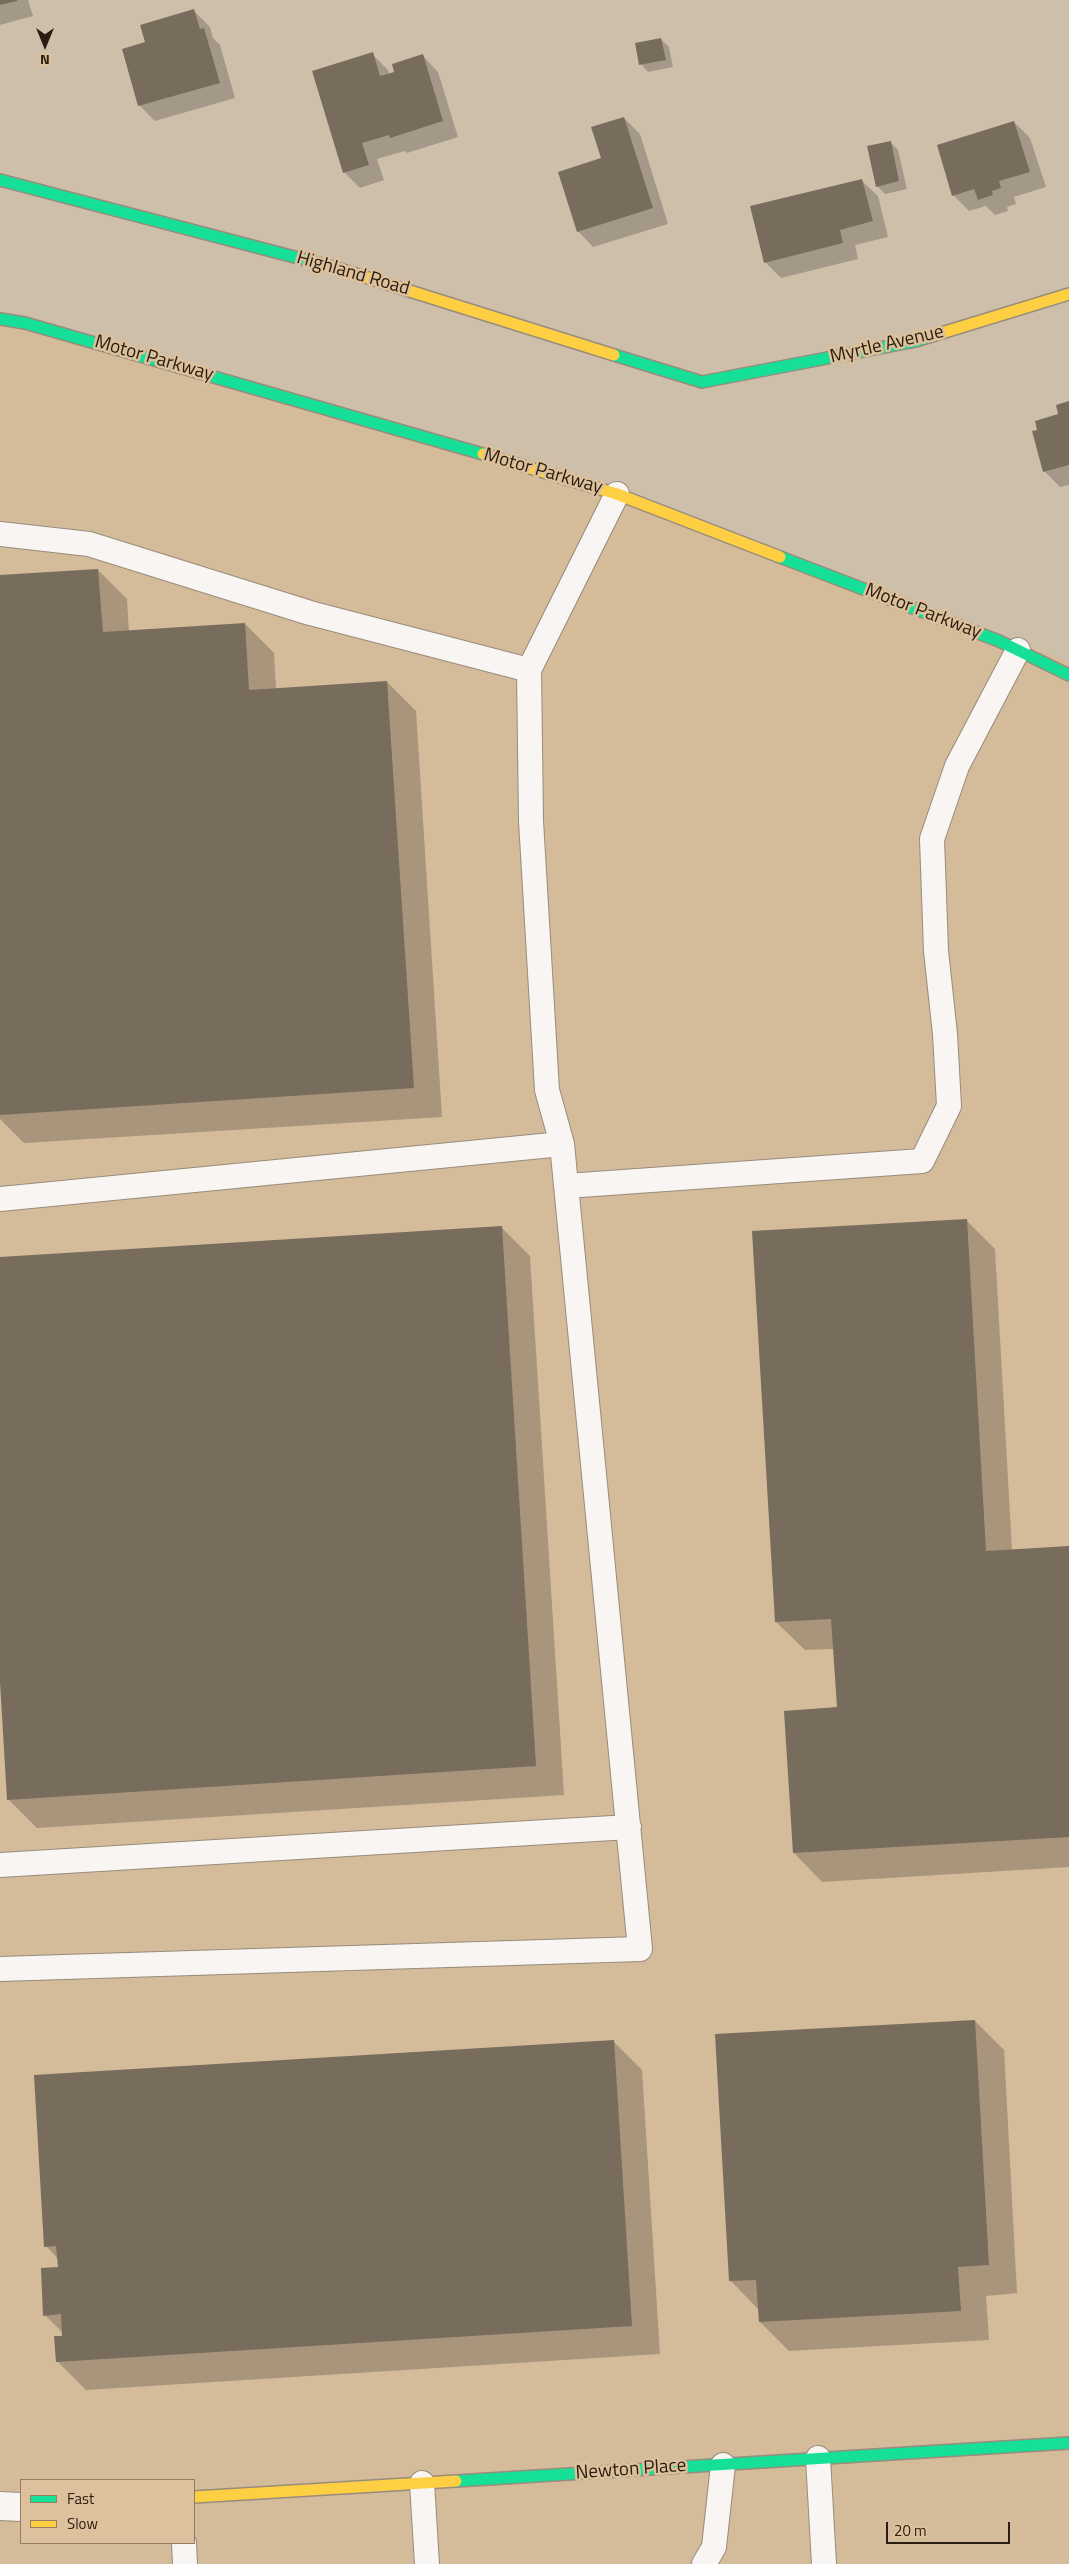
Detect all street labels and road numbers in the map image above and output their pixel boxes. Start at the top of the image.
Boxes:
street label: Highland Road [294,247,412,301]
street label: Myrtle Avenue [828,321,946,369]
street label: Motor Parkway [92,331,216,387]
street label: Motor Parkway [481,444,605,500]
street label: Motor Parkway [862,579,984,645]
street label: Newton Place [575,2455,687,2485]

